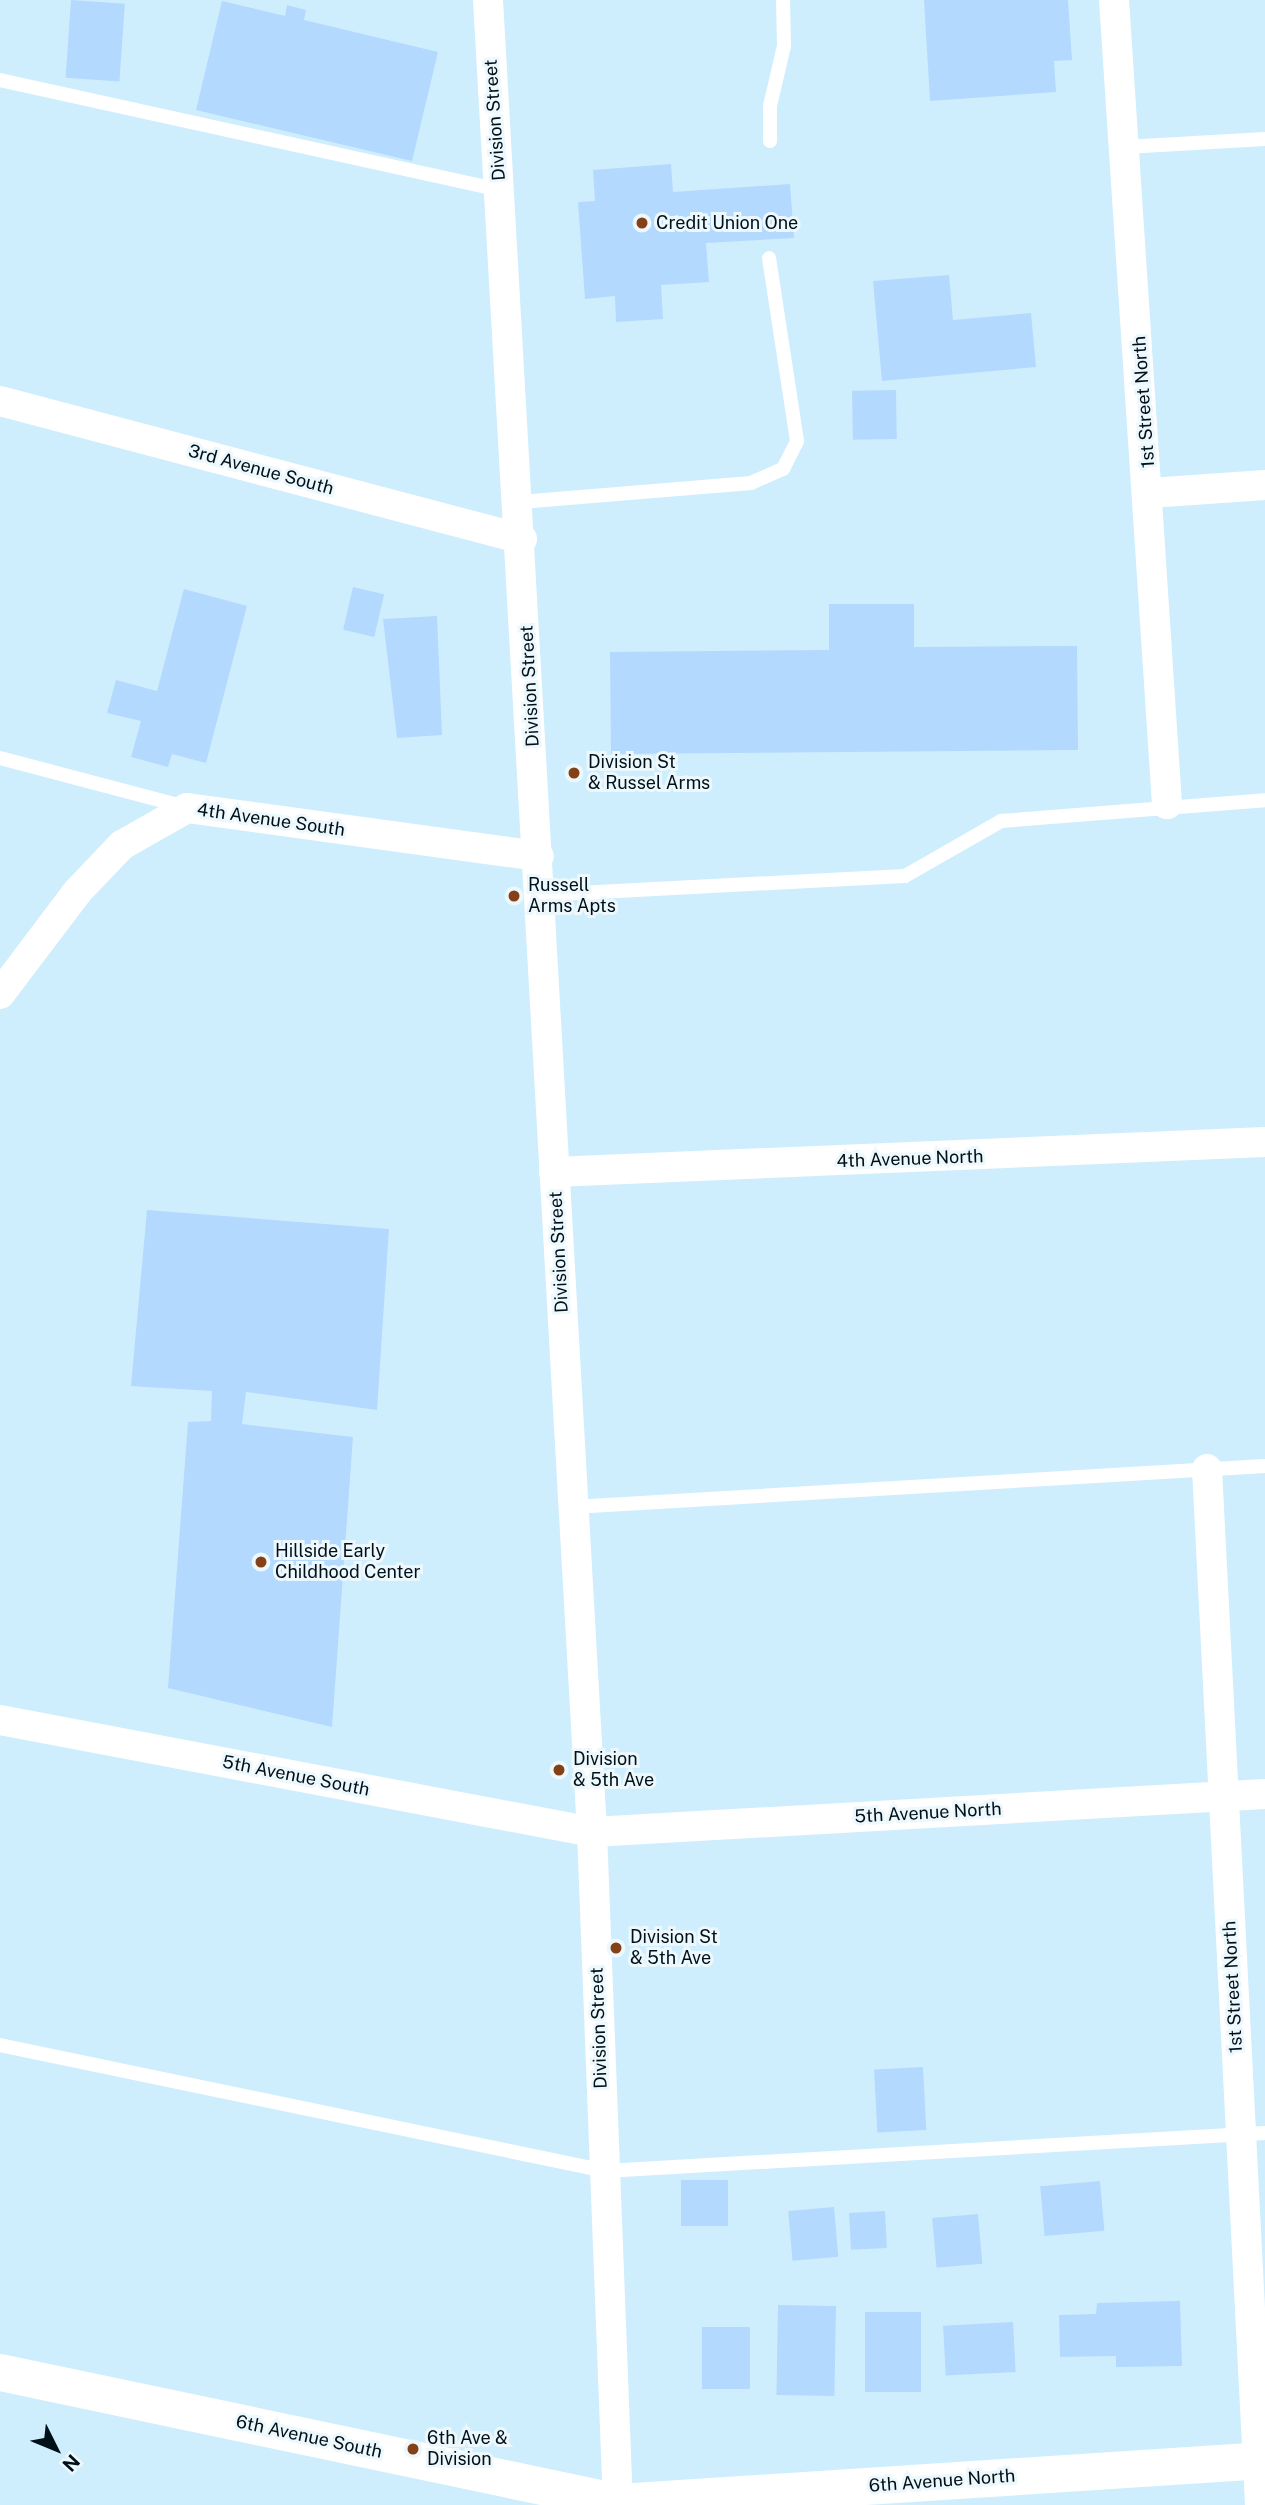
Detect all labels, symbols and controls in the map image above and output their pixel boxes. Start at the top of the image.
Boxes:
street label: Division Street [480,59,510,181]
place label: Credit Union One [656,212,798,234]
marker: Credit Union One [634,215,650,231]
street label: 1st Street North [1129,335,1159,469]
street label: 3rd Avenue South [186,440,336,500]
street label: Division Street [516,625,544,747]
place label: Division St & Russel Arms [588,752,710,794]
marker: Division St & Russel Arms [566,765,582,781]
street label: 4th Avenue South [196,799,346,841]
place label: Russell Arms Apts [528,875,616,917]
marker: Russell Arms Apts [506,888,522,904]
street label: 4th Avenue North [836,1146,984,1172]
street label: Division Street [545,1191,573,1313]
place label: Hillside Early Childhood Center [275,1541,421,1584]
marker: Hillside Early Childhood Center [253,1554,269,1570]
place label: Division & 5th Ave [573,1749,654,1792]
street label: 5th Avenue South [221,1751,371,1801]
marker: Division & 5th Ave [551,1762,567,1778]
street label: 5th Avenue North [854,1798,1002,1828]
street label: 1st Street North [1219,1920,1247,2054]
place label: Division St & 5th Ave [630,1927,718,1969]
marker: Division St & 5th Ave [608,1940,624,1956]
street label: Division Street [586,1967,612,2089]
street label: 6th Avenue South [234,2411,384,2463]
north arrow [21,2414,91,2484]
place label: 6th Ave & Division [427,2428,508,2470]
marker: 6th Ave & Division [405,2441,421,2457]
text: N [58,2450,84,2476]
street label: 6th Avenue North [868,2465,1016,2497]

